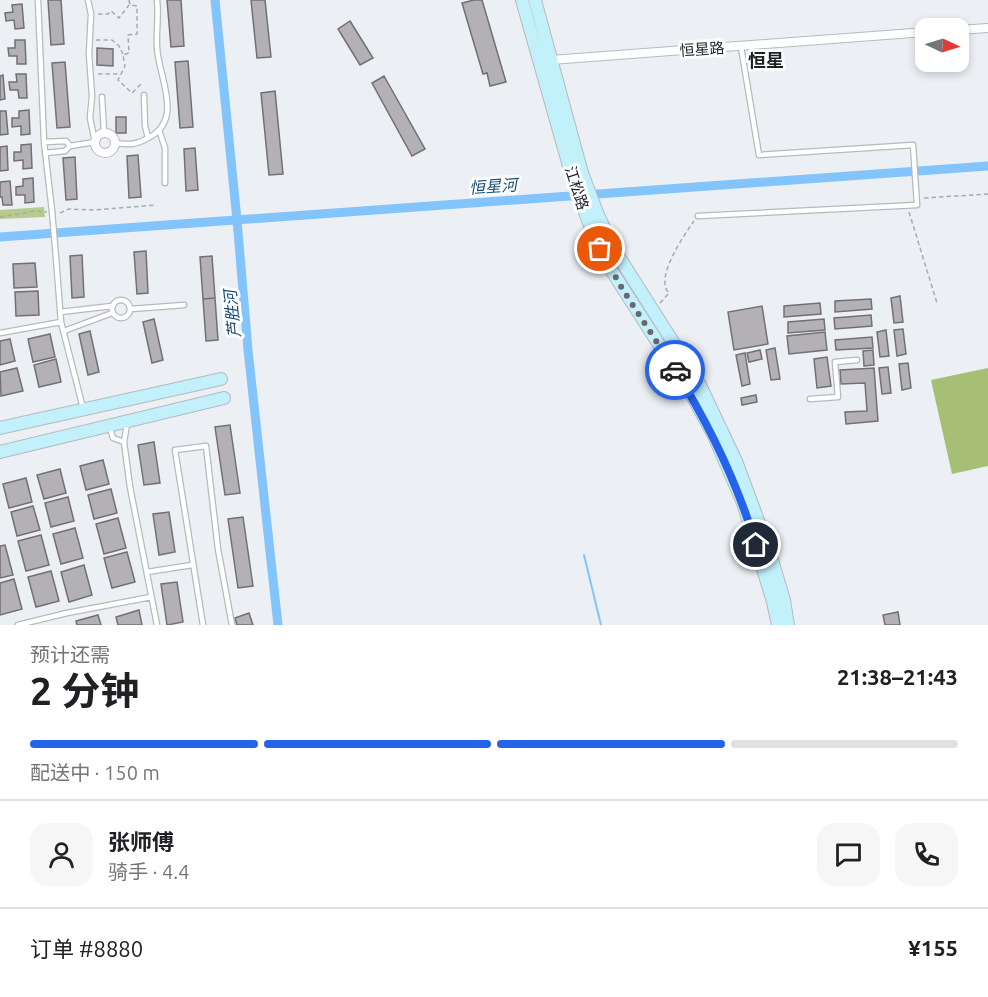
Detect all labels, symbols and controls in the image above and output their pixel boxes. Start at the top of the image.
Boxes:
north arrow [915,18,969,72]
map controls [915,18,969,72]
street label: 恒星路 [679,39,725,59]
district label: 恒星 [748,50,784,70]
street label: 江松路 [562,164,592,212]
water label: 恒星河 [468,175,521,197]
pin [574,223,625,274]
icon: bag [583,232,616,265]
water label: 芦胜河 [220,286,243,339]
courier [645,340,705,400]
icon: car [659,354,692,387]
pin [730,519,781,570]
icon: home [739,528,772,561]
text: 预计还需 [30,643,110,666]
text: 21:38–21:43 [837,664,958,689]
text: 2 分钟 [30,669,139,712]
text: 配送中 · 150 m [30,761,160,784]
button: person [30,823,93,886]
button: chat [817,823,880,886]
button: phone [895,823,958,886]
text: 张师傅 [108,829,174,854]
text: 骑手 · 4.4 [108,860,190,883]
text: ¥155 [908,935,958,960]
text: 订单 #8880 [30,936,143,961]

